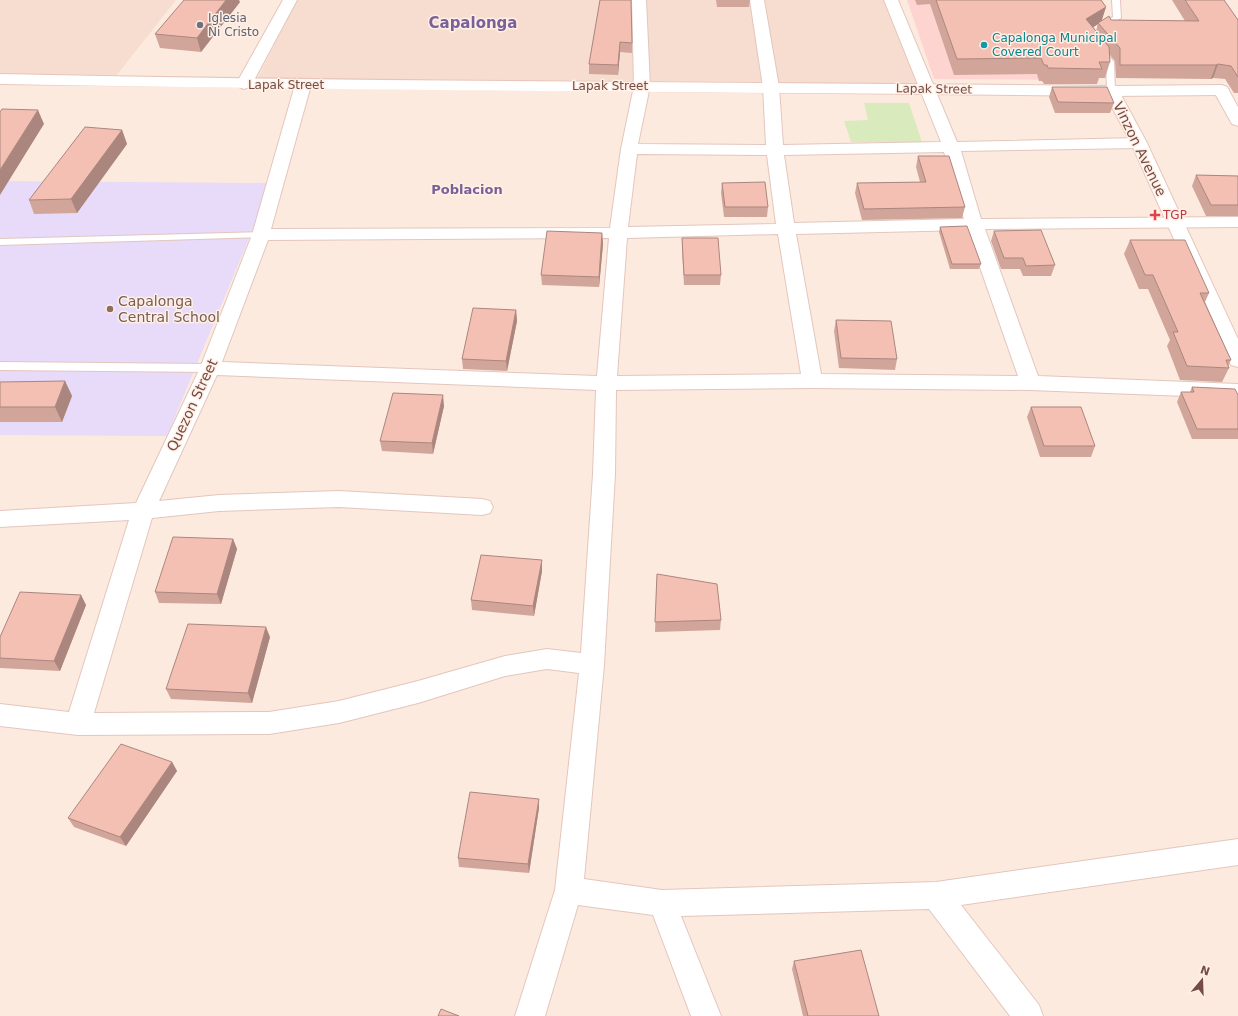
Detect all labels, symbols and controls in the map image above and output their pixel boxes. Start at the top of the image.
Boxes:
place label: Iglesia Ni Cristo [208,11,259,39]
district label: Capalonga [429,14,517,32]
marker: Iglesia Ni Cristo [195,20,205,30]
place label: Capalonga Municipal Covered Court [992,31,1117,59]
marker: Capalonga Municipal Covered Court [979,40,989,50]
street label: Lapak Street [248,78,324,92]
street label: Lapak Street [572,79,648,93]
street label: Lapak Street [896,81,973,97]
street label: Vinzon Avenue [1110,99,1170,199]
district label: Poblacion [431,182,503,197]
place label: TGP [1162,208,1187,222]
marker: TGP [1150,210,1160,220]
place label: Capalonga Central School [118,293,220,325]
marker: Capalonga Central School [105,304,115,314]
street label: Quezon Street [164,356,221,454]
north arrow [1182,960,1222,1000]
text: N [1199,963,1212,979]

